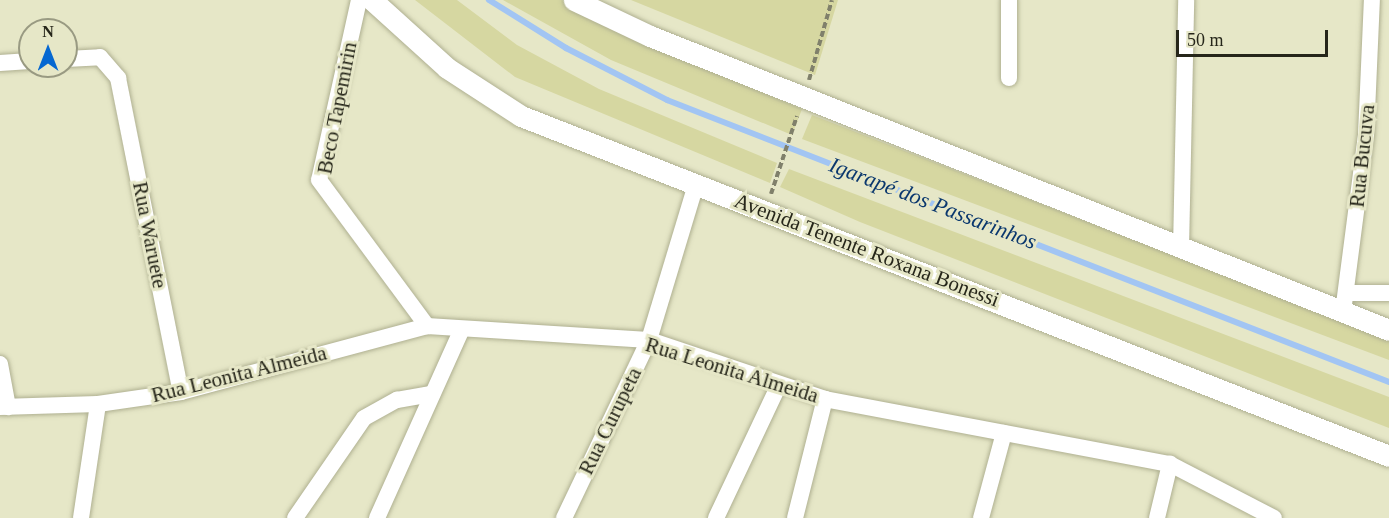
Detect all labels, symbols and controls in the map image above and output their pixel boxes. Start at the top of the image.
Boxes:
north arrow [18,18,78,78]
scale bar [1179,18,1330,56]
text: N [42,23,54,40]
text: 50 m [1187,30,1224,50]
street label: Beco Tapemirin [312,40,362,176]
street label: Rua Bucuva [1344,103,1380,209]
water label: Igarapé dos Passarinhos [826,151,1040,255]
street label: Rua Waruete [127,179,173,291]
street label: Avenida Tenente Roxana Bonessi [731,188,1003,312]
street label: Rua Leonita Almeida [642,332,822,408]
street label: Rua Leonita Almeida [148,340,330,408]
street label: Rua Curupeta [573,363,647,479]

